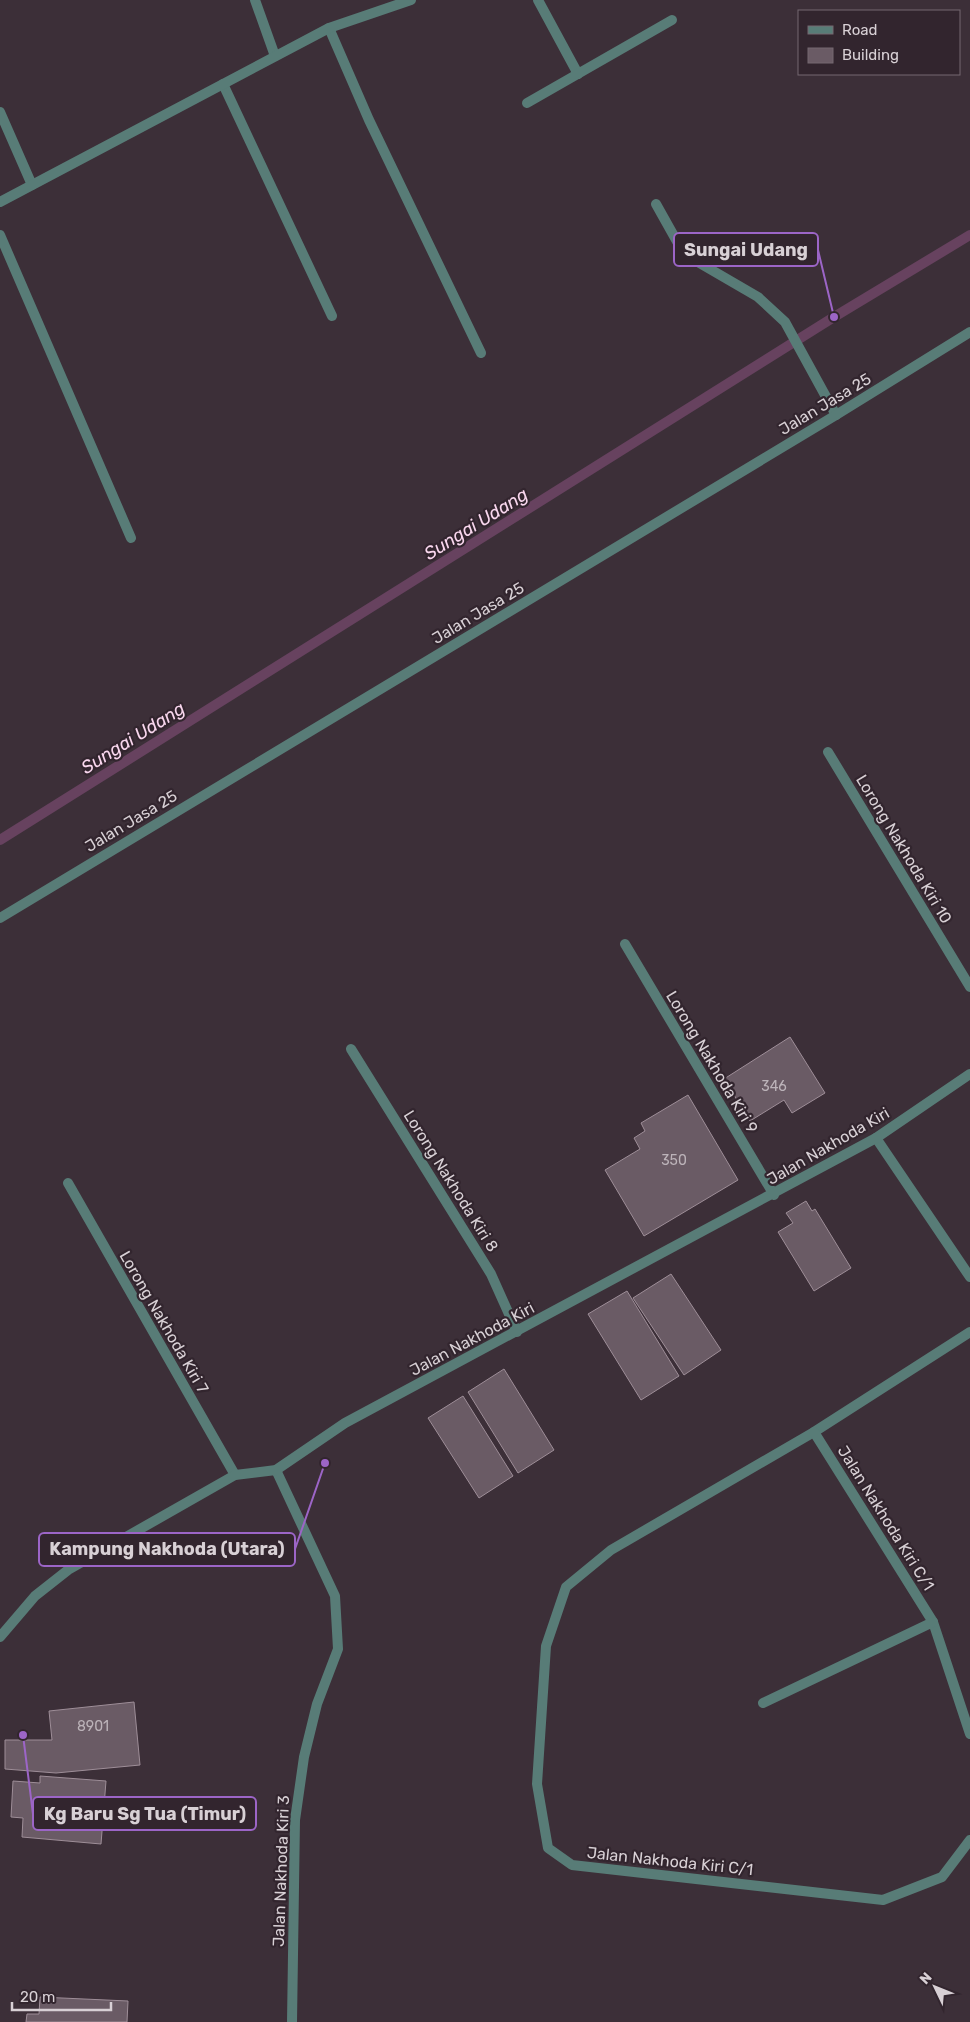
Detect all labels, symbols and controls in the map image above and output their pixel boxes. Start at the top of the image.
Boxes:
legend [798,10,960,75]
text: Road [842,21,878,39]
text: Building [842,46,899,64]
callout: Sungai Udang [674,233,818,266]
text: Sungai Udang [684,239,808,261]
street label: Jalan Jasa 25 [776,369,874,439]
water label: Sungai Udang [420,483,532,565]
street label: Jalan Jasa 25 [429,578,527,648]
water label: Sungai Udang [77,697,189,779]
street label: Lorong Nakhoda Kiri 10 [852,771,956,927]
street label: Jalan Jasa 25 [82,786,180,856]
street label: Lorong Nakhoda Kiri 9 [662,987,762,1137]
house number: 346 [761,1078,787,1095]
street label: Jalan Nakhoda Kiri [763,1103,893,1189]
street label: Lorong Nakhoda Kiri 8 [400,1107,502,1255]
house number: 350 [661,1152,687,1169]
street label: Lorong Nakhoda Kiri 7 [115,1247,213,1397]
street label: Jalan Nakhoda Kiri [407,1298,537,1380]
street label: Jalan Nakhoda Kiri C/1 [834,1442,938,1594]
callout: Kampung Nakhoda (Utara) [39,1533,295,1566]
text: Kampung Nakhoda (Utara) [49,1538,285,1560]
house number: 8901 [77,1718,109,1735]
street label: Jalan Nakhoda Kiri 3 [269,1795,293,1947]
callout: Kg Baru Sg Tua (Timur) [33,1797,256,1830]
text: Kg Baru Sg Tua (Timur) [44,1803,246,1825]
street label: Jalan Nakhoda Kiri C/1 [586,1843,754,1879]
north arrow [910,1962,960,2012]
text: N [916,1969,936,1988]
scale bar [12,1980,111,2012]
text: 20 m [20,1988,55,2006]

